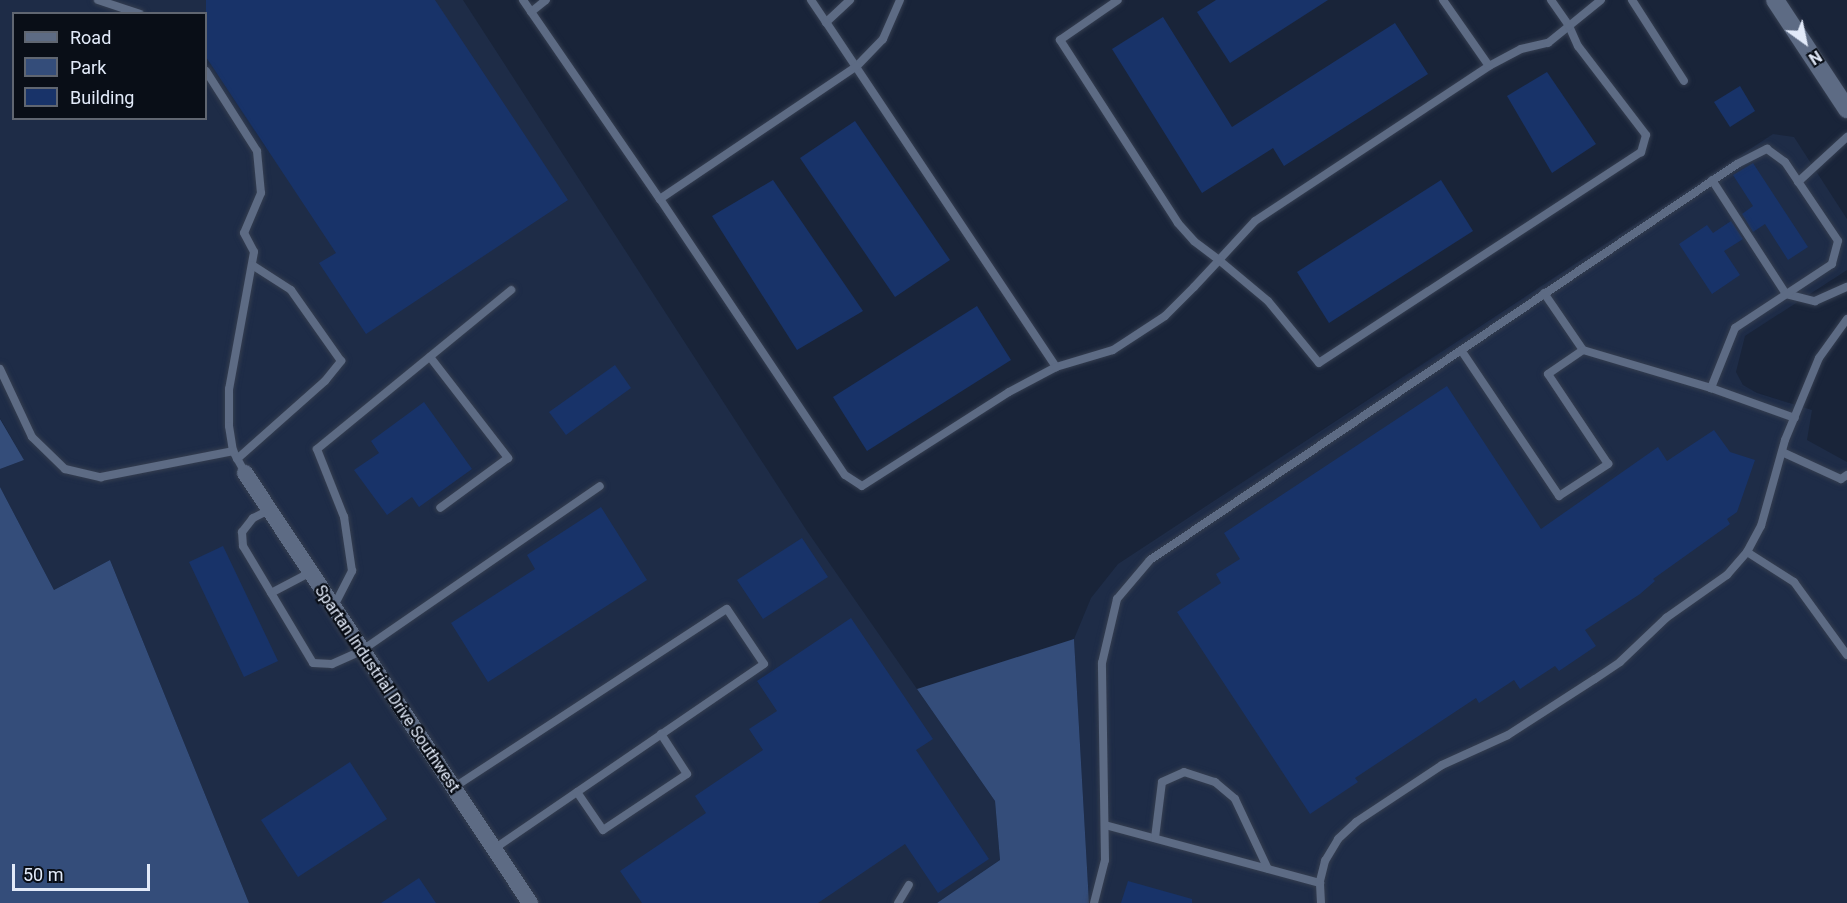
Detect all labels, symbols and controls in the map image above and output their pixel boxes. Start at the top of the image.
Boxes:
legend [12,12,207,120]
north arrow [1775,12,1835,72]
text: Road [70,27,111,48]
text: N [1805,46,1825,69]
text: Park [70,57,106,78]
text: Building [70,87,134,108]
street label: Spartan Industrial Drive Southwest [310,582,464,796]
scale bar [15,852,153,890]
text: 50 m [23,864,63,885]

